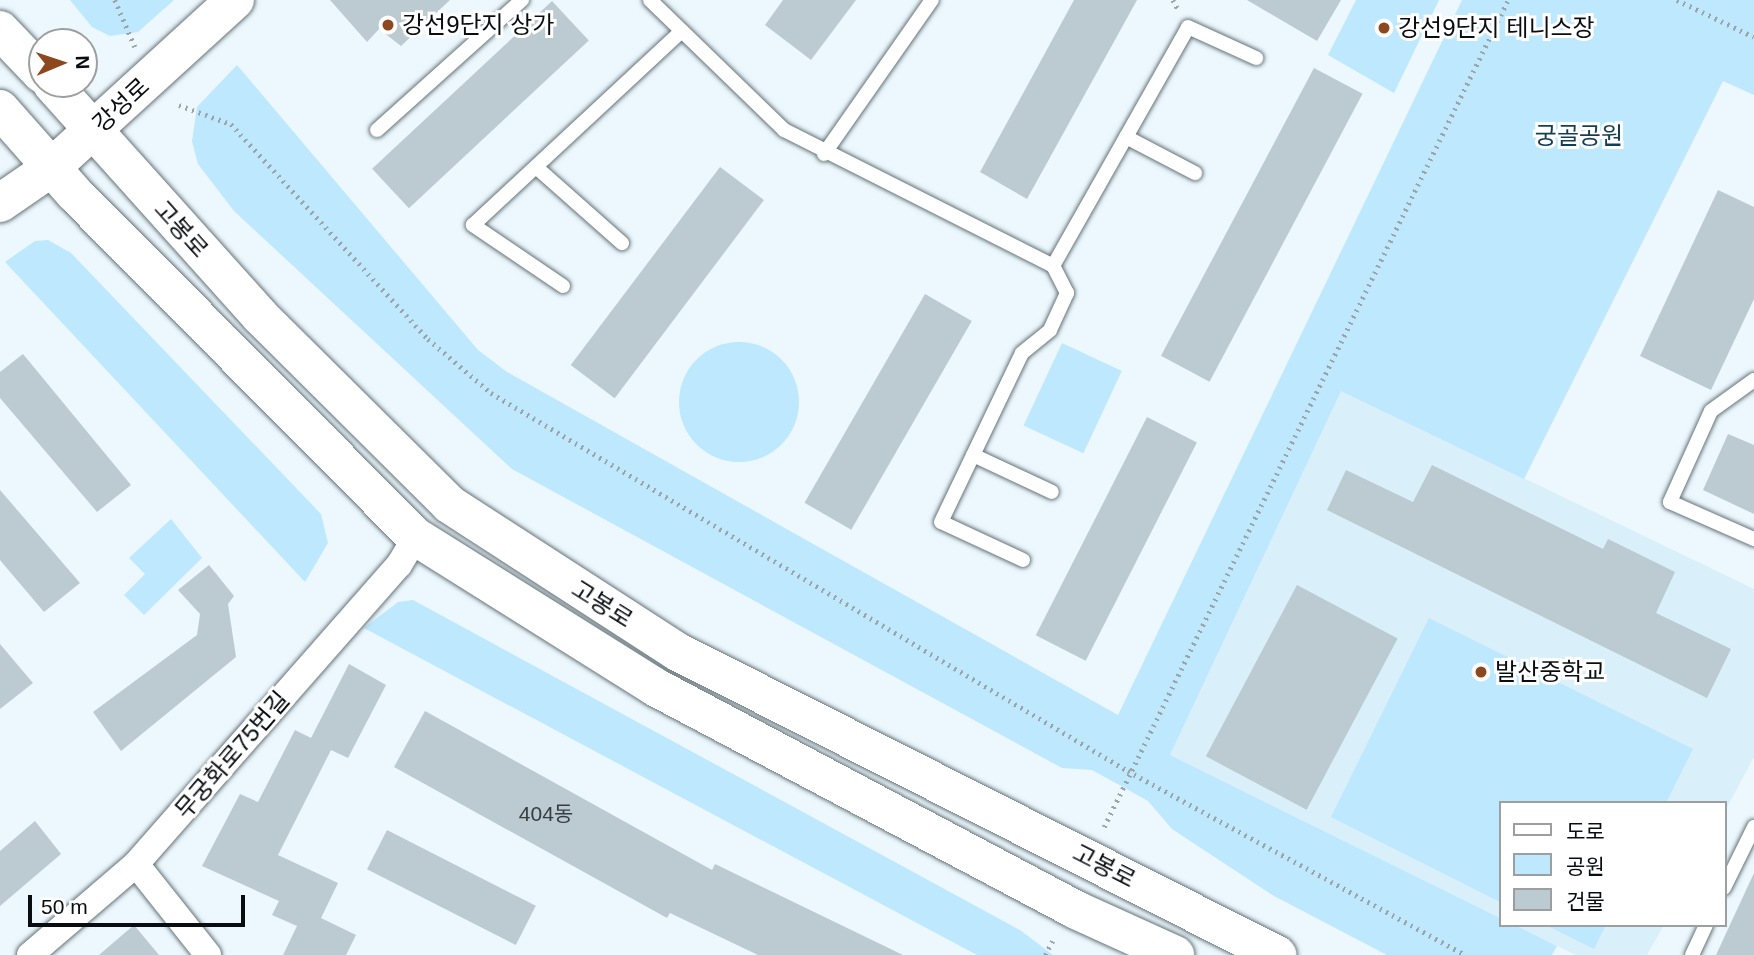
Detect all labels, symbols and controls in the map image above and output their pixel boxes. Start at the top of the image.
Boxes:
place label: 강선9단지 상가 [402,11,554,39]
place label: 강선9단지 테니스장 [1398,14,1595,42]
marker: 강선9단지 상가 [380,17,396,33]
marker: 강선9단지 테니스장 [1376,20,1392,36]
north arrow [28,28,98,98]
text: N [72,55,93,70]
street label: 강성로 [87,72,155,138]
park label: 궁골공원 [1535,122,1623,150]
street label: 고봉로 [148,195,214,263]
street label: 고봉로 [566,574,638,634]
place label: 발산중학교 [1495,658,1605,686]
marker: 발산중학교 [1473,664,1489,680]
street label: 무궁화로75번길 [169,685,295,825]
house number: 404동 [519,801,573,827]
legend [1498,801,1726,927]
text: 도로 [1566,820,1605,843]
street label: 고봉로 [1068,838,1140,894]
text: 공원 [1566,855,1605,878]
scale bar [32,881,248,925]
text: 건물 [1566,890,1605,913]
text: 50 m [41,895,88,918]

